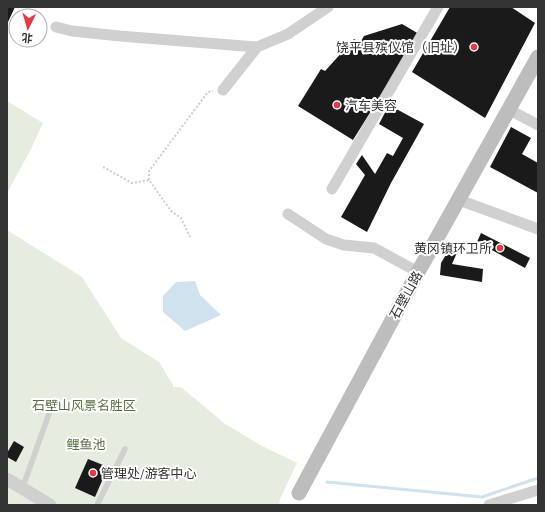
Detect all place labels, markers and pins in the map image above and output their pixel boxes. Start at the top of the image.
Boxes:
place label: 饶平县殡仪馆（旧址） [336,40,466,55]
marker: 饶平县殡仪馆（旧址） [469,42,479,52]
place label: 汽车美容 [345,98,397,113]
marker: 汽车美容 [332,100,342,110]
place label: 黄冈镇环卫所 [414,241,492,256]
marker: 黄冈镇环卫所 [495,243,505,253]
place label: 管理处/游客中心 [101,466,196,481]
marker: 管理处/游客中心 [88,468,98,478]

